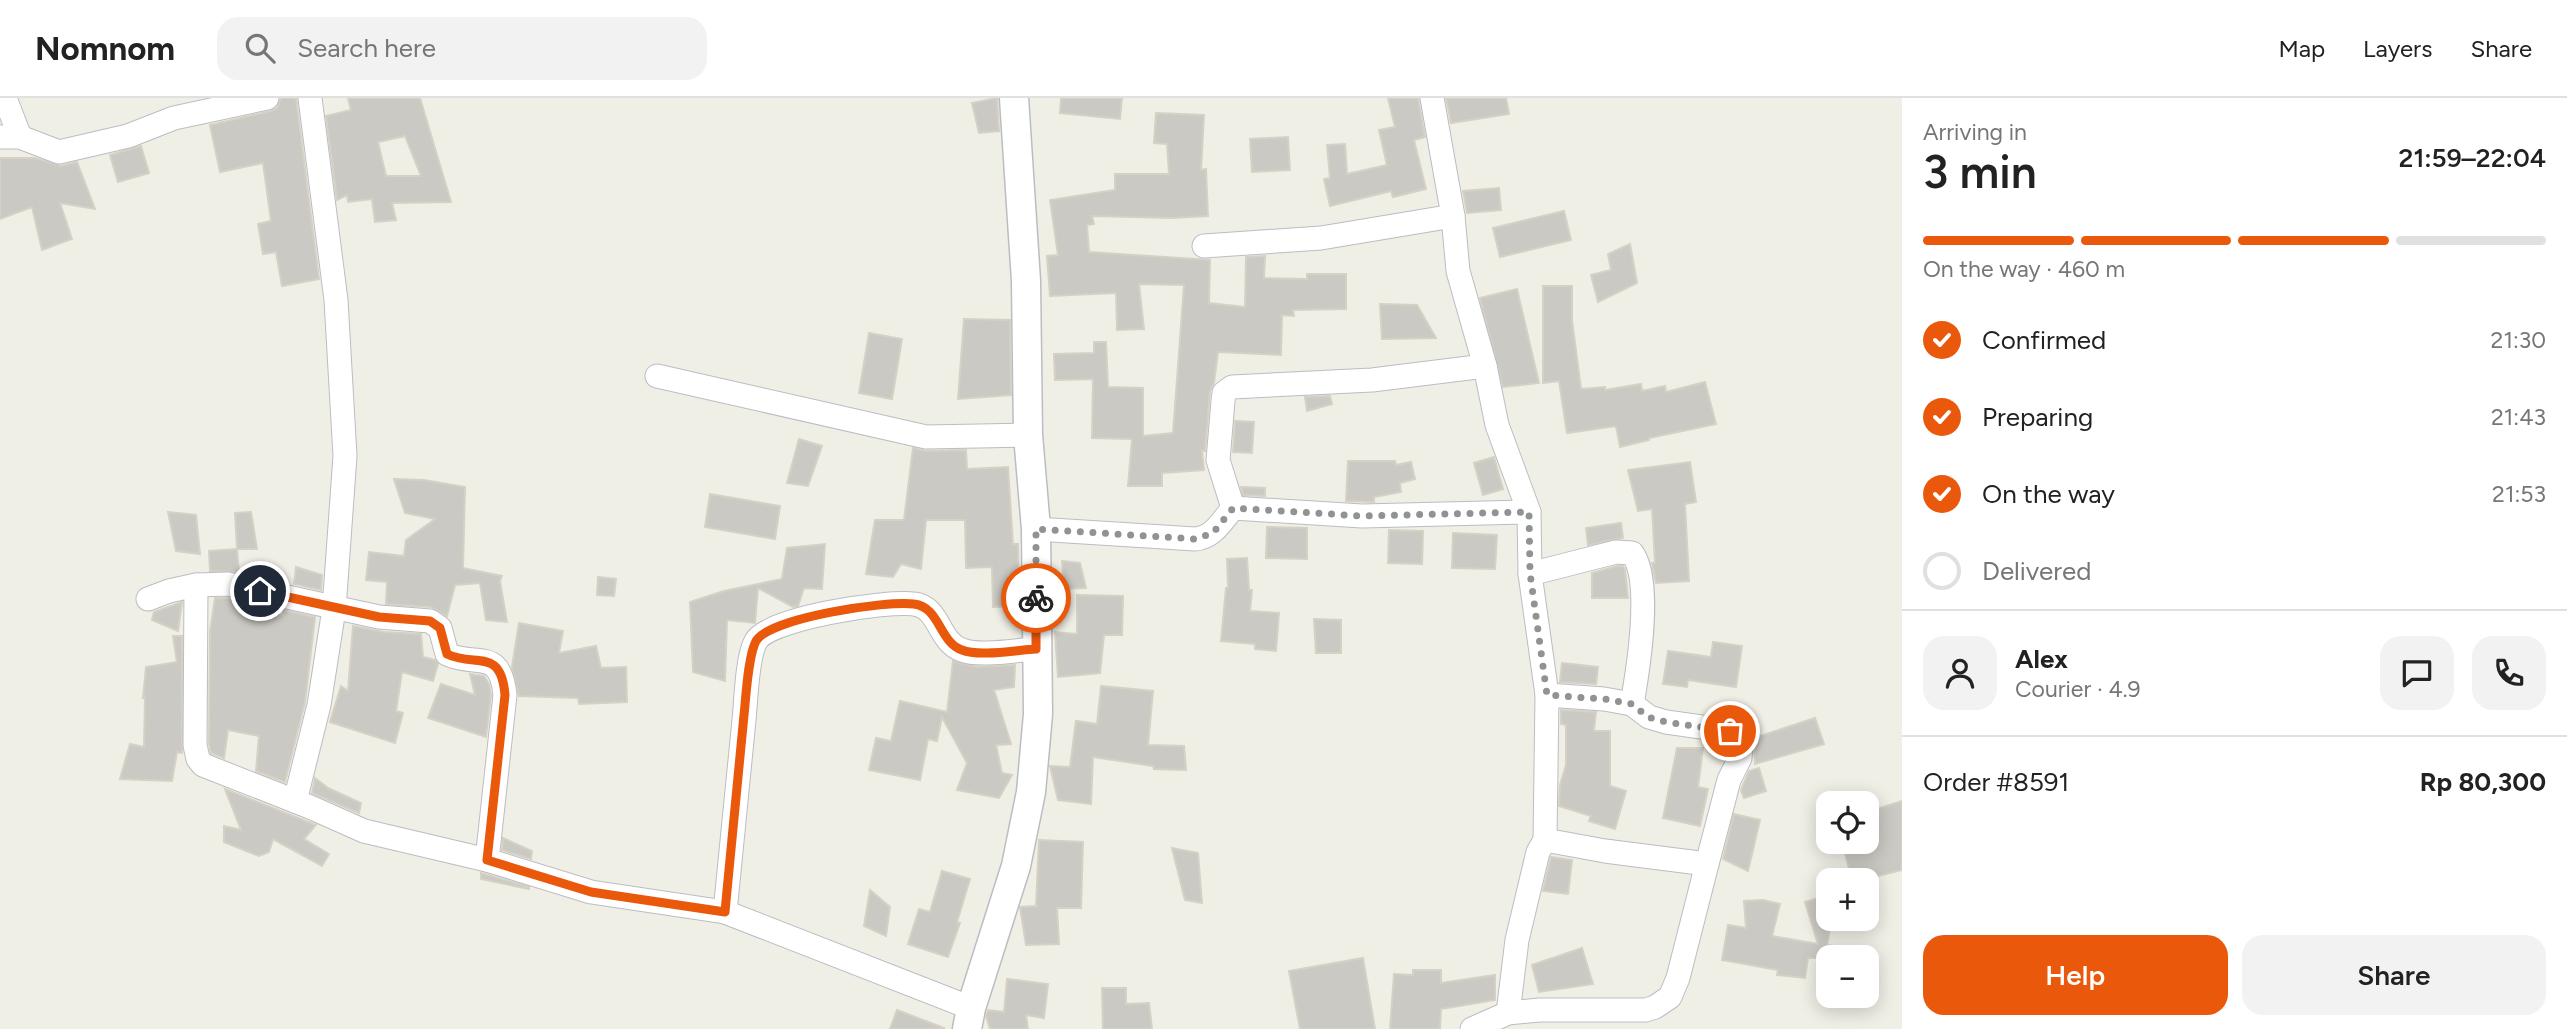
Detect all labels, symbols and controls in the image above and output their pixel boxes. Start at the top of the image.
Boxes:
search box [217,17,707,80]
text: Nomnom [35,29,175,68]
icon: search [241,29,279,67]
text: Search here [297,32,436,64]
text: Map [2278,34,2325,63]
text: Layers [2363,34,2432,63]
text: Share [2470,34,2532,63]
text: Arriving in [1923,118,2027,146]
text: 21:59–22:04 [2399,142,2546,174]
text: 3 min [1923,144,2037,200]
text: On the way · 460 m [1923,255,2125,283]
icon: check [1923,321,1961,359]
text: Confirmed [1982,324,2106,356]
text: 21:30 [2491,326,2546,354]
icon: check [1923,398,1961,436]
text: Preparing [1982,401,2093,433]
text: 21:43 [2491,403,2546,431]
icon: check [1923,475,1961,513]
text: On the way [1982,478,2115,510]
text: 21:53 [2492,480,2546,508]
text: Delivered [1982,555,2091,587]
pin [230,561,290,621]
courier [1001,563,1071,633]
icon: home [241,572,279,610]
icon: bike [1017,579,1055,617]
button: person [1923,636,1997,710]
button: chat [2380,636,2454,710]
button: phone [2472,636,2546,710]
text: Alex [2015,643,2068,675]
text: Courier · 4.9 [2015,675,2141,703]
pin [1700,701,1760,761]
icon: bag [1711,712,1749,750]
text: Order #8591 [1923,766,2069,798]
text: Rp 80,300 [2420,766,2546,798]
map controls [1816,791,1879,1008]
button: locate [1816,791,1879,854]
button: + [1816,868,1879,931]
button: Help [1923,935,2228,1015]
button: Share [2242,935,2546,1015]
button: − [1816,945,1879,1008]

